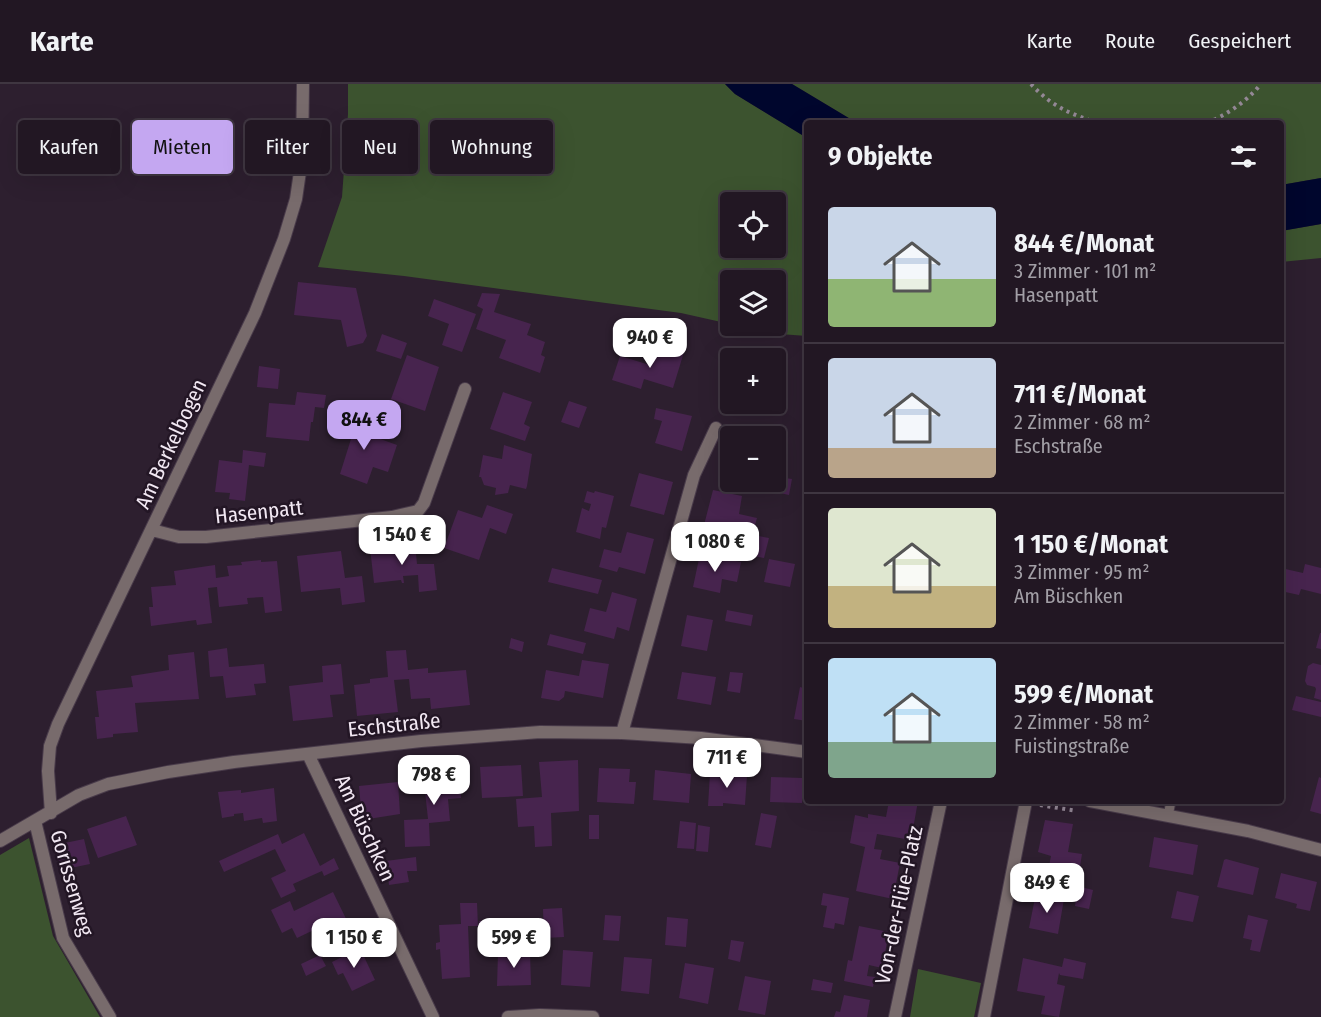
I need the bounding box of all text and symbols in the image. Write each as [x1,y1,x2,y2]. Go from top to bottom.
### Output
text: Karte [30,25,94,58]
text: Karte [1027,28,1072,54]
text: Route [1105,28,1155,54]
text: Gespeichert [1188,28,1291,54]
chip: Kaufen [18,120,120,174]
chip: Mieten [132,120,233,174]
chip: Filter [245,120,330,174]
chip: Neu [342,120,418,174]
chip: Wohnung [430,120,553,174]
icon: filters [1227,140,1260,173]
text: 9 Objekte [828,141,932,172]
map controls [720,192,786,492]
button: locate [720,192,786,258]
text: 844 €/Monat [1014,228,1154,259]
icon: home [876,231,948,303]
text: 3 Zimmer · 101 m² [1014,259,1156,283]
button: layers [720,270,786,336]
text: Hasenpatt [1014,283,1098,307]
pin: 940 € [608,318,692,369]
text: 940 € [627,325,673,349]
button: + [720,348,786,414]
street label: Am Berkelbogen [130,375,212,513]
text: 711 €/Monat [1014,379,1146,410]
icon: home [876,382,948,454]
pin: 844 € [322,400,406,451]
text: 844 € [341,407,387,431]
text: 2 Zimmer · 68 m² [1014,410,1150,434]
button: − [720,426,786,492]
text: Eschstraße [1014,434,1103,458]
street label: Hasenpatt [214,494,304,530]
pin: 1 540 € [347,515,457,566]
text: 1 540 € [373,522,431,546]
pin: 1 080 € [660,522,770,573]
text: 1 080 € [685,529,745,553]
text: 1 150 €/Monat [1014,529,1168,560]
icon: home [876,532,948,604]
text: 3 Zimmer · 95 m² [1014,560,1150,584]
text: Am Büschken [1014,584,1123,608]
text: 599 €/Monat [1014,679,1153,710]
icon: home [876,682,948,754]
street label: Eschstraße [346,707,442,743]
text: 2 Zimmer · 58 m² [1014,710,1150,734]
text: Fuistingstraße [1014,734,1129,758]
pin: 711 € [685,738,769,789]
text: 711 € [707,745,747,769]
pin: 798 € [392,755,476,806]
text: 798 € [412,762,456,786]
street label: Am Büschken [329,771,401,885]
street label: Von-der-Flüe-Platz [870,823,928,987]
street label: Gorissenweg [44,827,100,939]
pin: 849 € [1005,863,1089,914]
text: 849 € [1024,870,1070,894]
pin: 1 150 € [299,918,409,969]
pin: 599 € [472,918,556,969]
text: 1 150 € [326,925,382,949]
text: 599 € [491,925,537,949]

